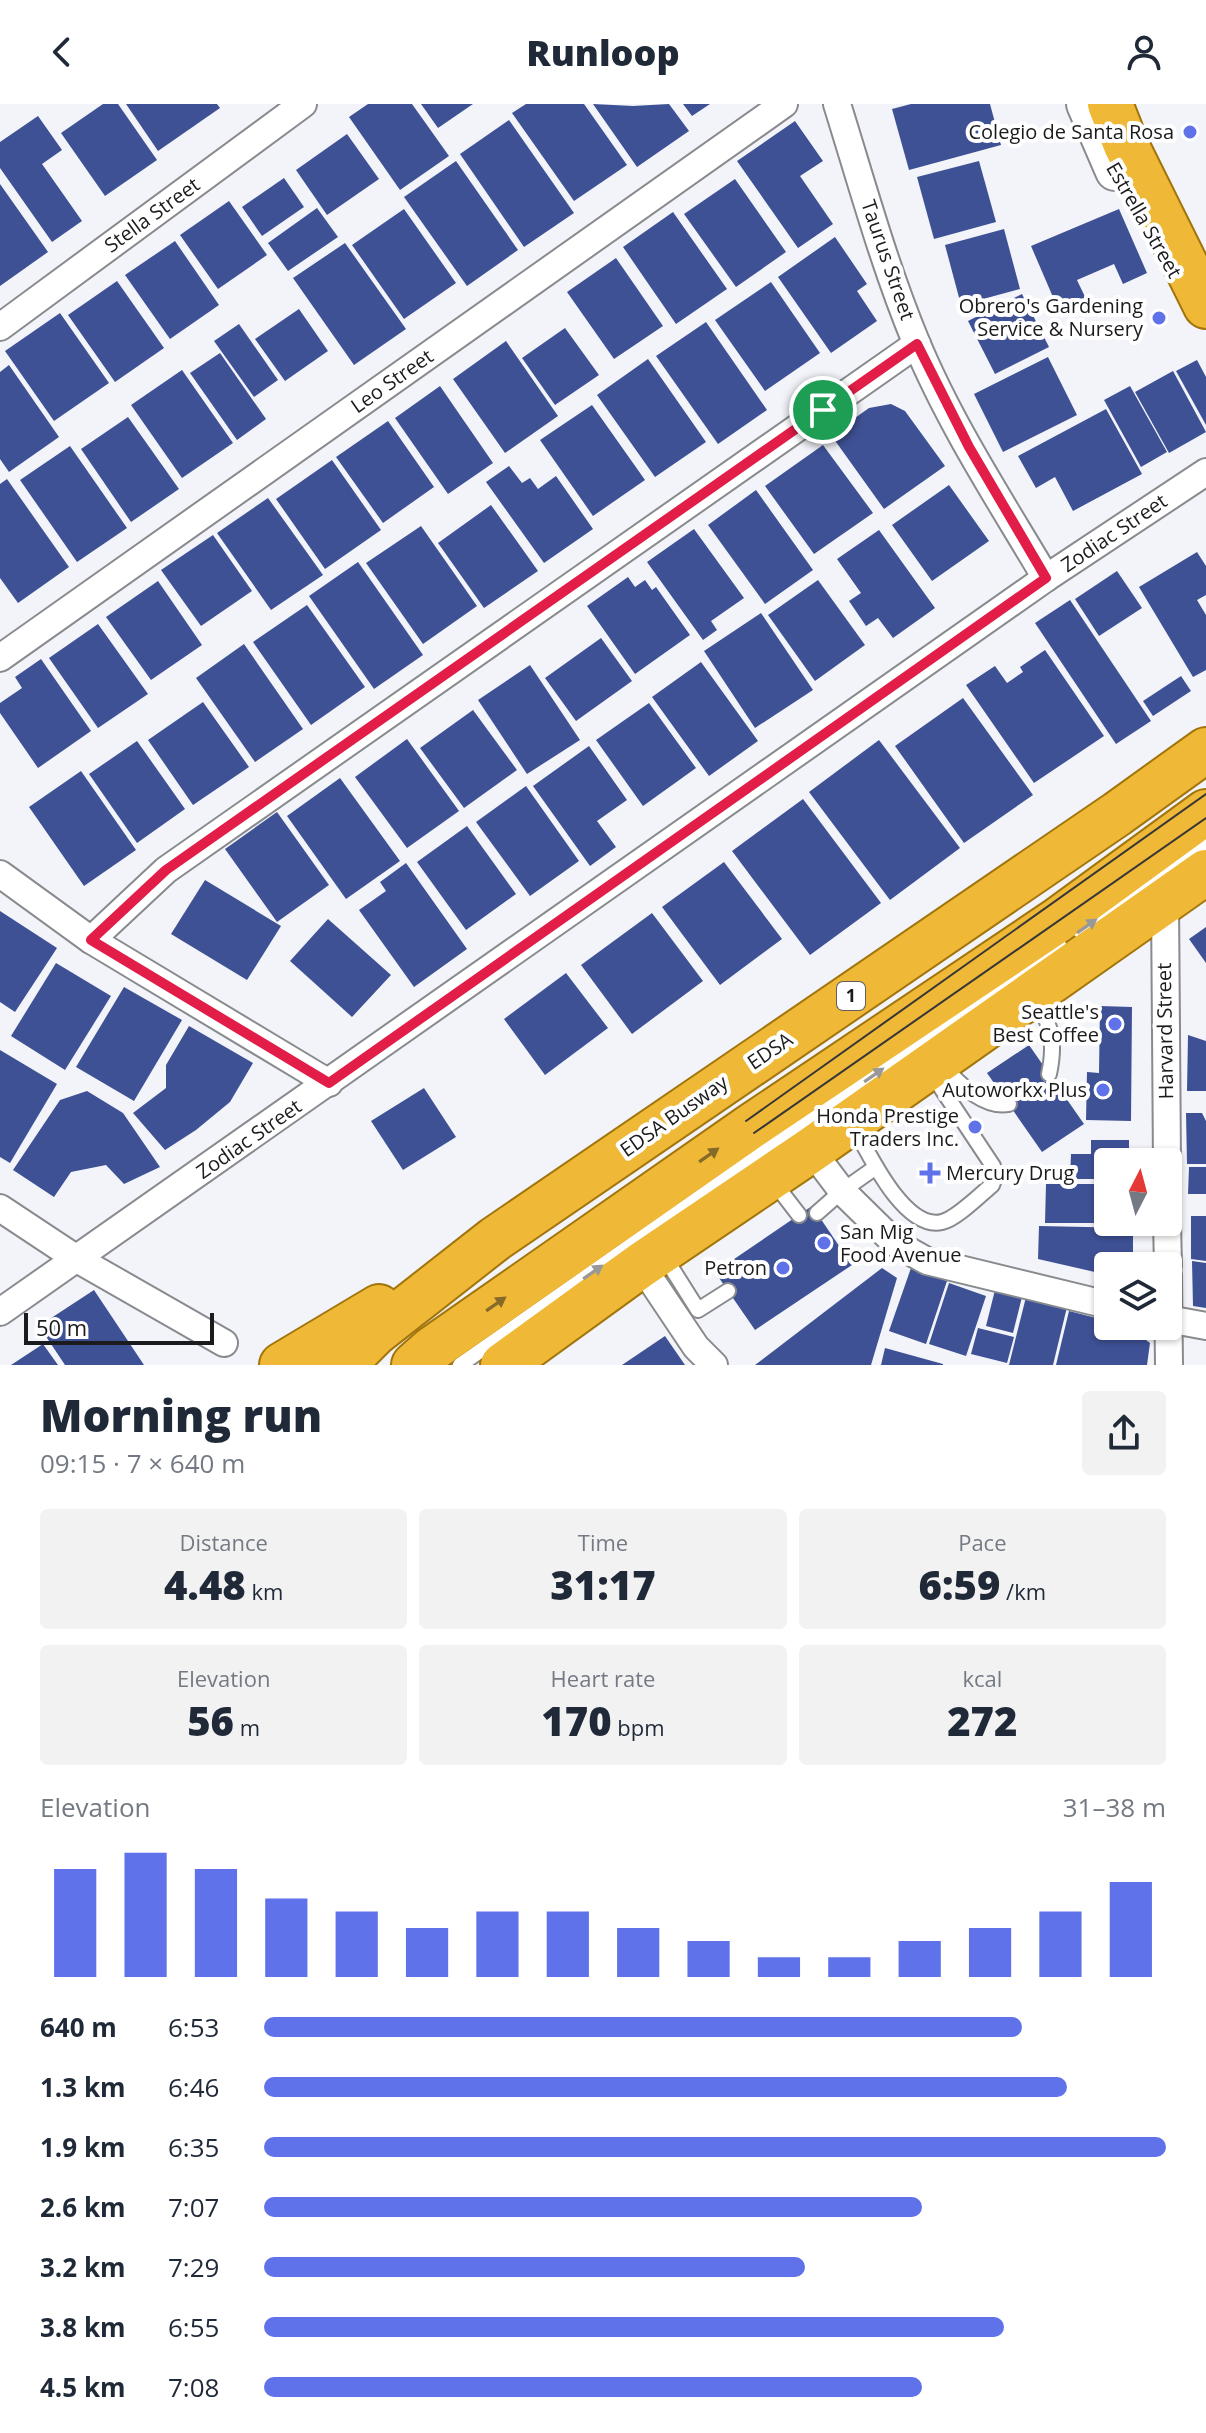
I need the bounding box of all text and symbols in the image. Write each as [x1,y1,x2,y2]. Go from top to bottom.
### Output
text: Runloop [526,28,680,77]
icon: back [40,30,84,74]
icon: person [1122,30,1166,74]
place label: Colegio de Santa Rosa [968,118,1174,145]
marker: Colegio de Santa Rosa [1181,123,1199,141]
street label: Estrella Street [1100,157,1188,283]
street label: Stella Street [99,171,205,258]
street label: Taurus Street [855,196,922,324]
place label: Obrero's Gardening Service & Nursery [959,292,1144,342]
marker: Obrero's Gardening Service & Nursery [1150,309,1168,327]
street label: Leo Street [345,342,438,419]
pin [789,376,857,444]
icon: arrive [801,388,845,432]
street label: Zodiac Street [1055,487,1172,578]
one-way arrow [1077,919,1098,934]
street label: Harvard Street [1150,962,1179,1100]
road number: 1 [837,982,865,1010]
place label: Seattle's Best Coffee [992,998,1099,1048]
marker: Seattle's Best Coffee [1106,1015,1124,1033]
street label: EDSA [742,1025,798,1076]
street label: EDSA Busway [614,1068,734,1163]
one-way arrow [864,1068,885,1083]
place label: Autoworkx Plus [942,1076,1087,1103]
marker: Autoworkx Plus [1094,1081,1112,1099]
street label: Zodiac Street [191,1092,307,1185]
place label: Honda Prestige Traders Inc. [816,1102,959,1152]
marker: Honda Prestige Traders Inc. [966,1118,984,1136]
one-way arrow [699,1148,720,1163]
north arrow [1094,1148,1182,1236]
map controls [1094,1148,1182,1340]
place label: Mercury Drug [946,1159,1075,1186]
marker: Mercury Drug [921,1164,939,1182]
place label: San Mig Food Avenue [840,1218,961,1268]
marker: San Mig Food Avenue [815,1234,833,1252]
button: layers [1094,1252,1182,1340]
place label: Petron [704,1254,767,1281]
marker: Petron [774,1259,792,1277]
one-way arrow [582,1265,603,1280]
one-way arrow [486,1297,507,1312]
scale bar [24,1309,214,1345]
text: 50 m [36,1312,87,1342]
text: Morning run [40,1385,322,1445]
button: share [1082,1391,1166,1475]
text: 09:15 · 7 × 640 m [40,1445,245,1481]
text: Distance [179,1527,268,1557]
text: Time [578,1527,628,1557]
text: Pace [958,1527,1007,1557]
text: 4.48 [164,1557,246,1612]
text: 31:17 [550,1557,656,1612]
text: 6:59 [919,1557,1000,1612]
text: km [246,1576,283,1606]
text: /km [1000,1576,1046,1606]
text: Elevation [177,1663,270,1693]
text: Heart rate [551,1663,655,1693]
text: kcal [962,1663,1002,1693]
text: 56 [187,1693,234,1748]
text: 170 [541,1693,612,1748]
text: 272 [947,1693,1017,1748]
text: m [234,1712,260,1742]
text: bpm [612,1712,665,1742]
text: Elevation [40,1789,150,1825]
text: 31–38 m [1063,1789,1166,1825]
text: 640 m [40,2009,117,2045]
text: 6:53 [168,2009,219,2045]
text: 1.3 km [40,2069,126,2105]
text: 6:46 [168,2069,219,2105]
text: 1.9 km [40,2129,126,2165]
text: 6:35 [168,2129,219,2165]
text: 2.6 km [40,2189,126,2225]
text: 7:07 [168,2189,219,2225]
text: 3.2 km [40,2249,126,2285]
text: 7:29 [168,2249,219,2285]
text: 3.8 km [40,2309,126,2345]
text: 6:55 [168,2309,219,2345]
text: 4.5 km [40,2369,126,2405]
text: 7:08 [168,2369,219,2405]

